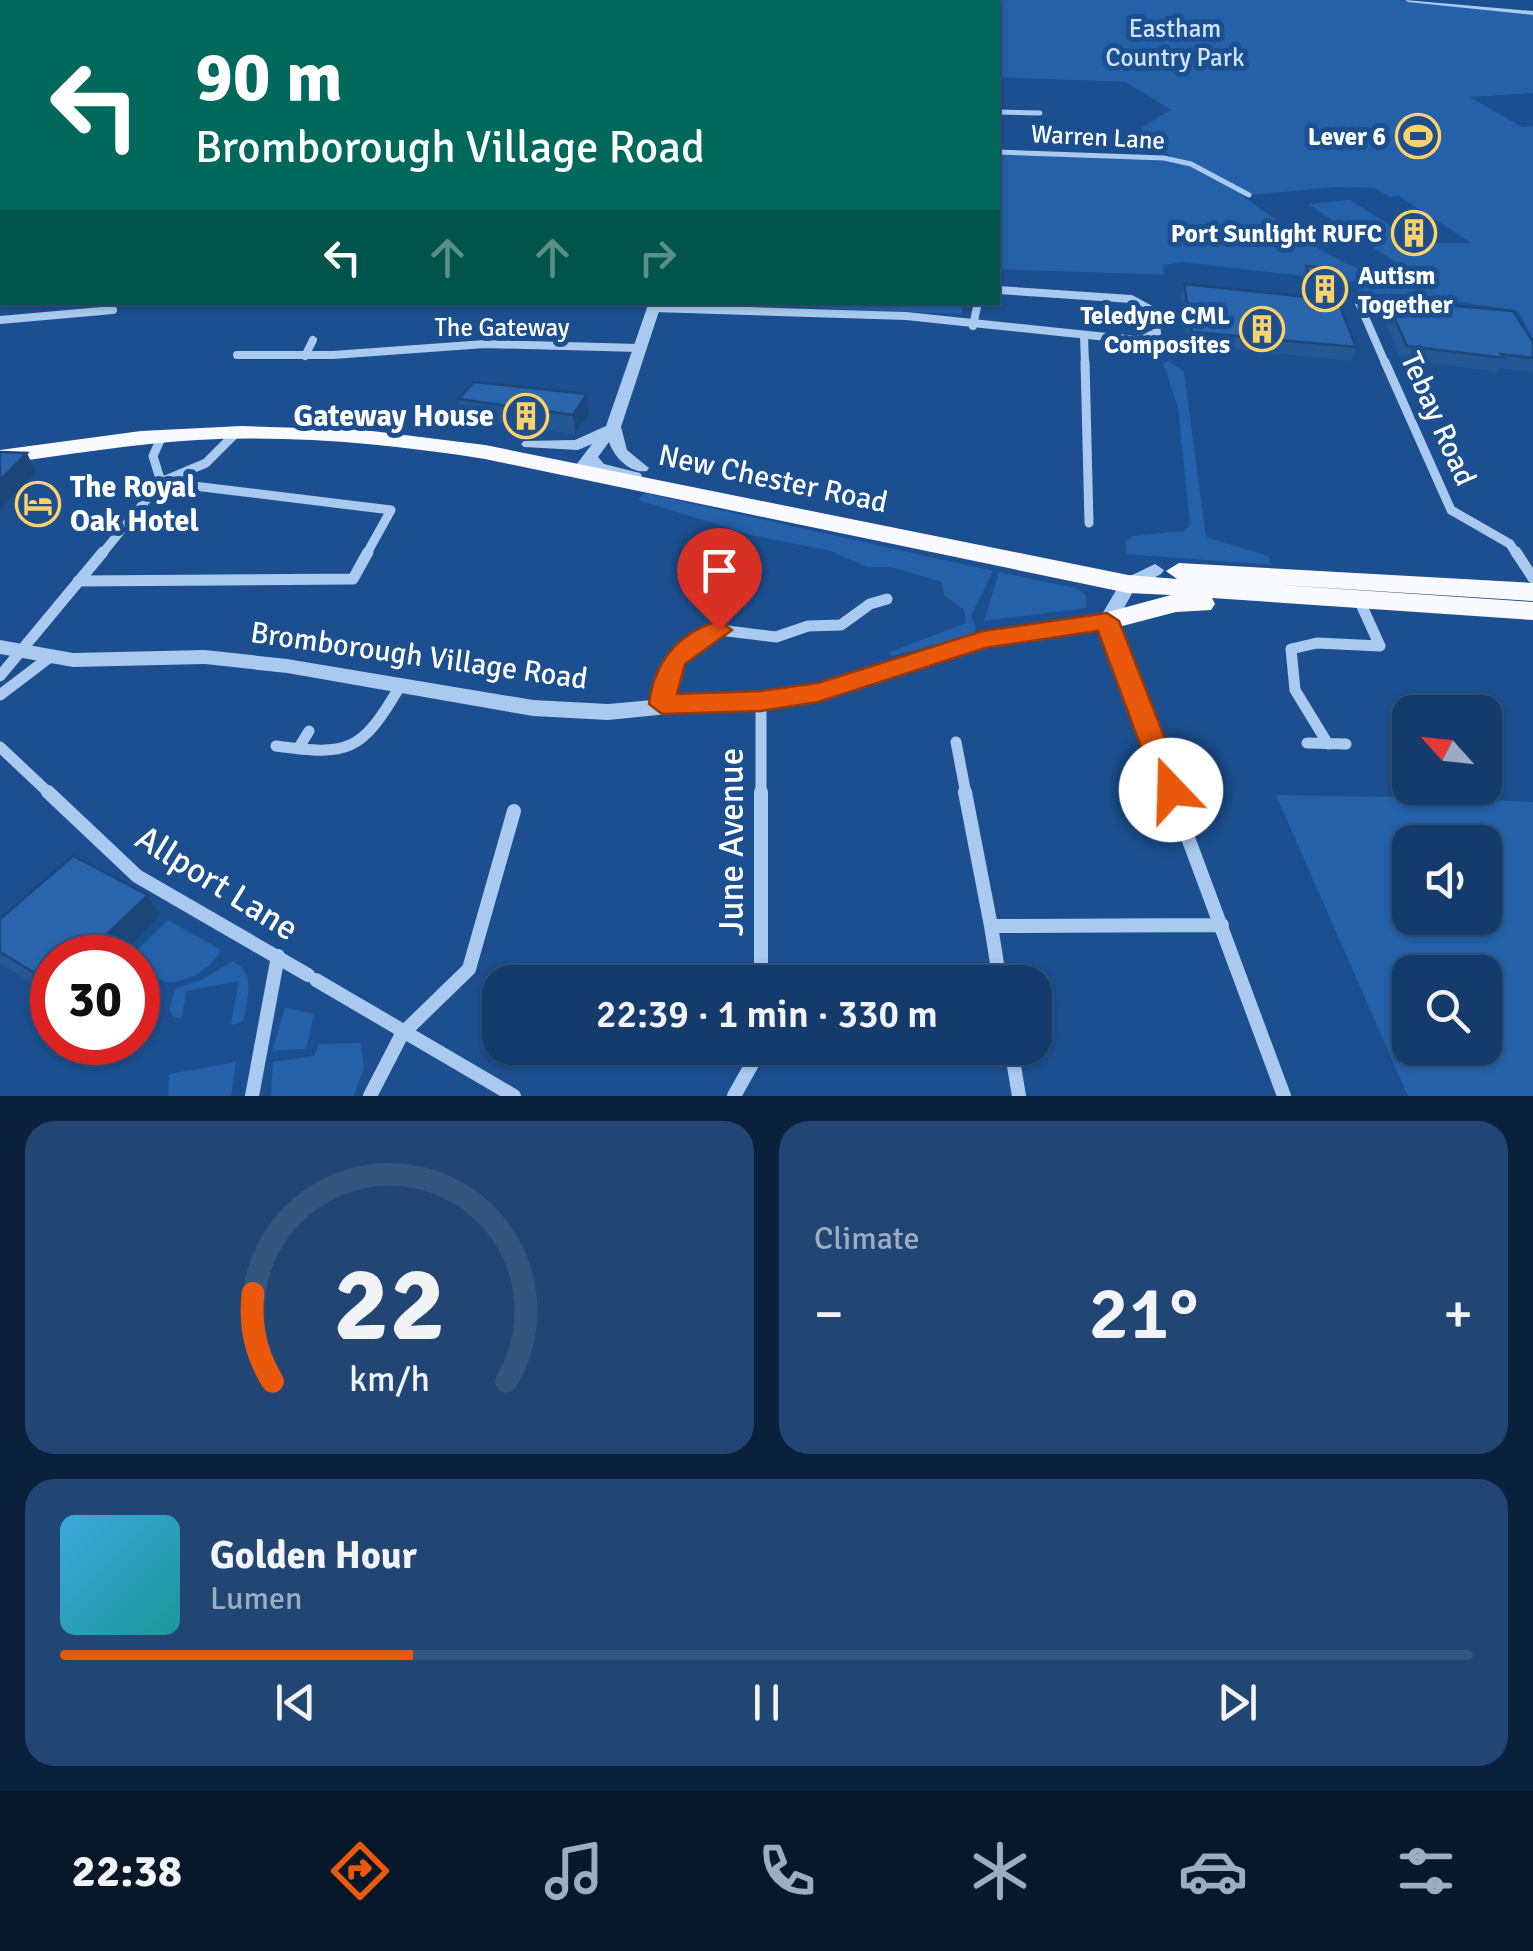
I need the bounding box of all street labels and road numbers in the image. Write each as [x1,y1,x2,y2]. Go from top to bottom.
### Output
street label: Warren Lane [1030,118,1166,156]
street label: The Gateway [435,312,570,343]
street label: Tebay Road [1392,346,1484,492]
street label: New Chester Road [655,437,891,521]
street label: Bromborough Village Road [248,614,590,698]
street label: June Avenue [710,748,753,936]
street label: Allport Lane [128,816,306,950]

